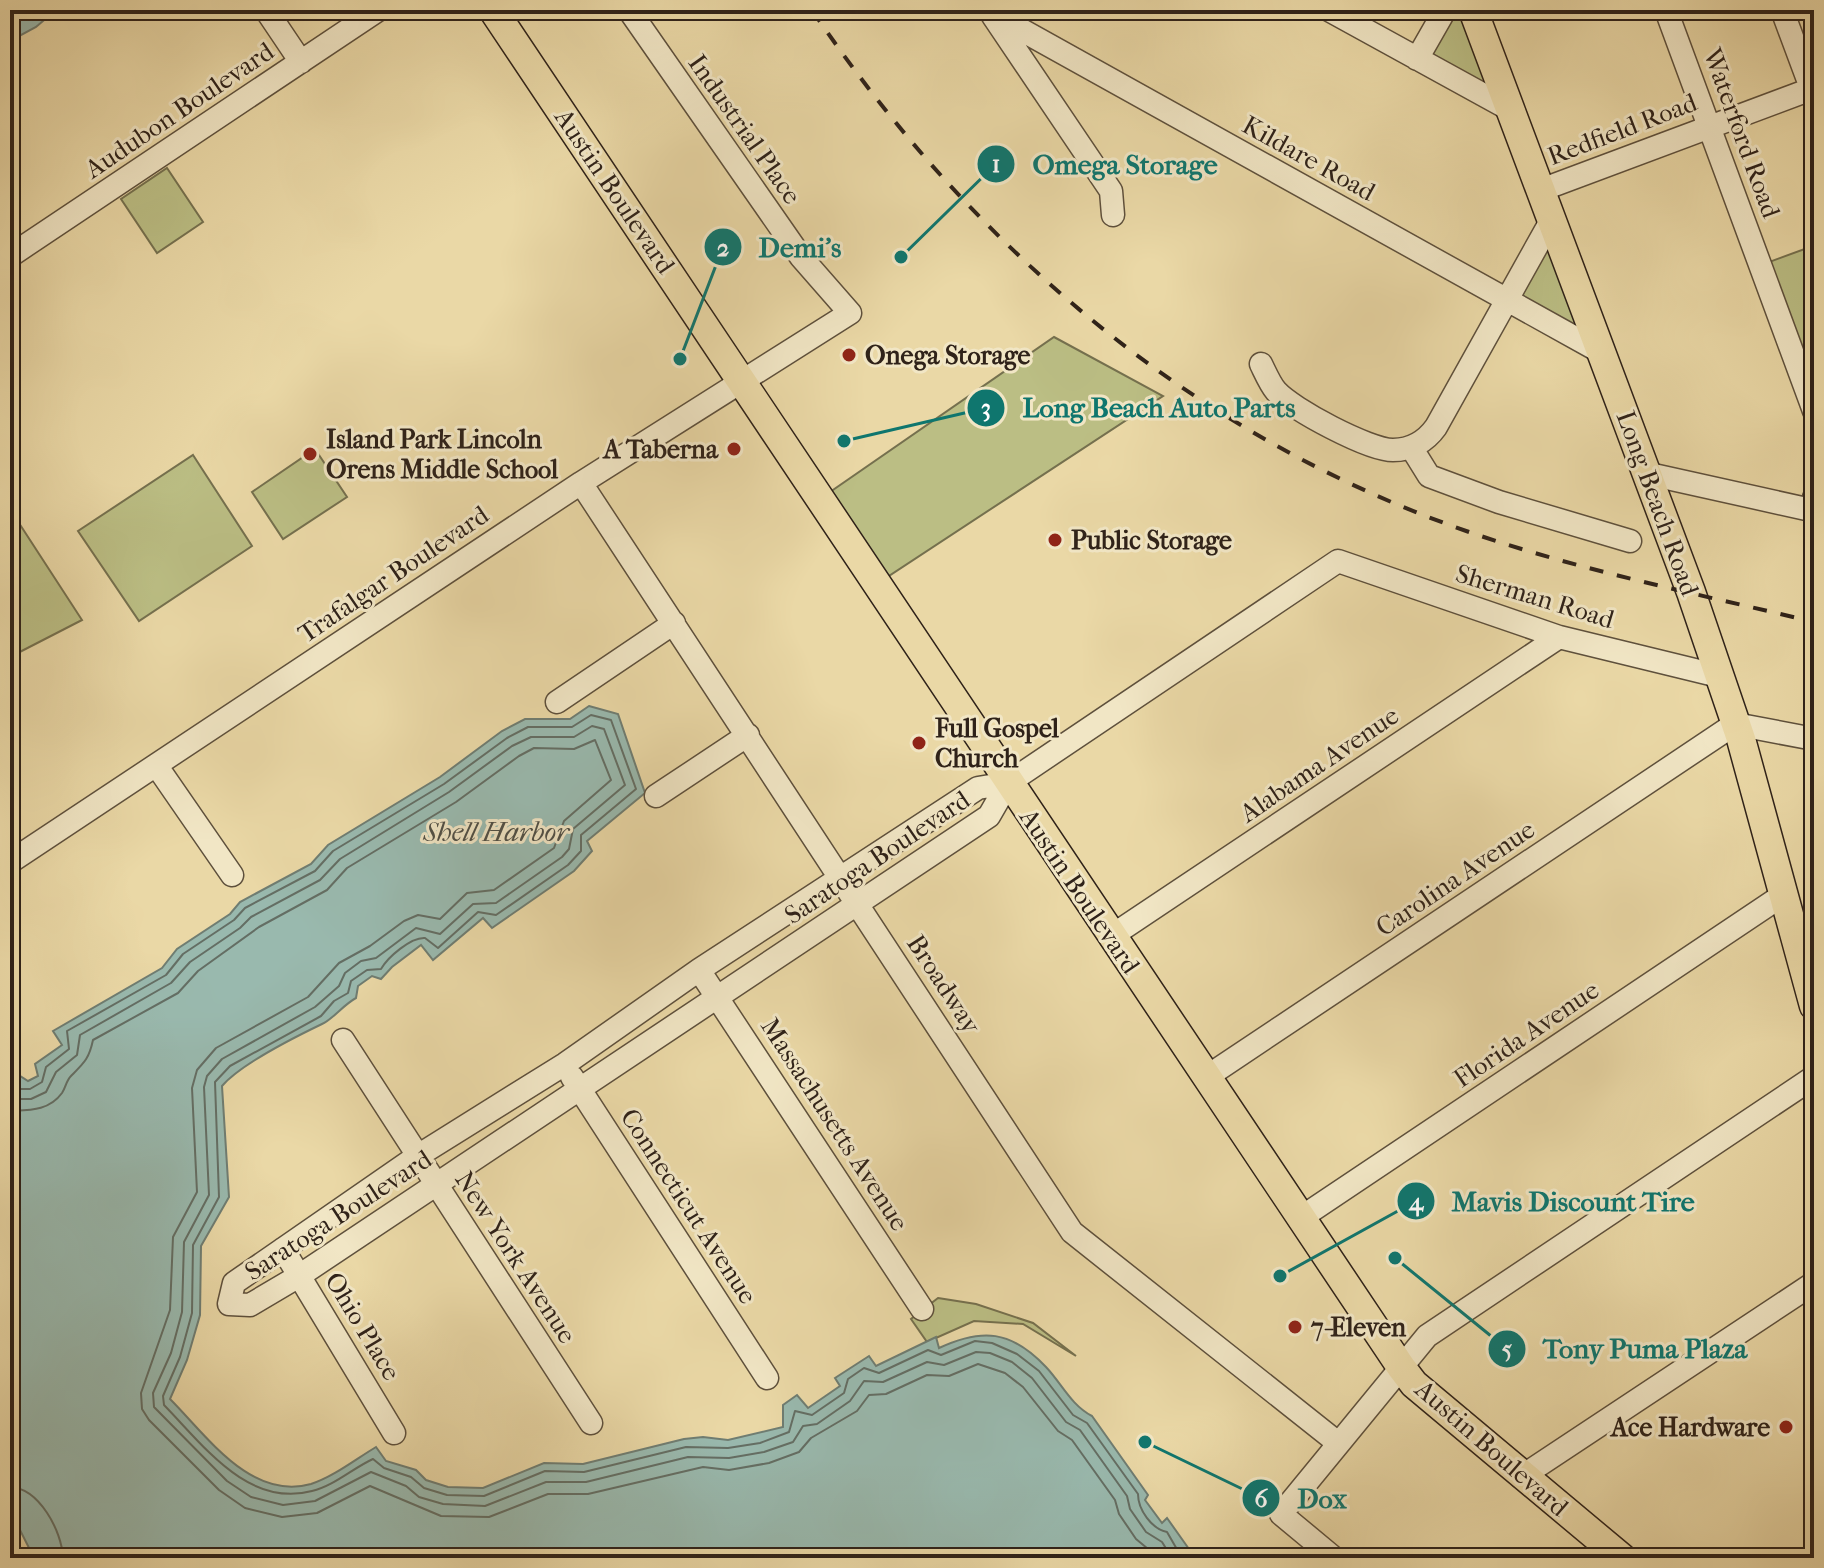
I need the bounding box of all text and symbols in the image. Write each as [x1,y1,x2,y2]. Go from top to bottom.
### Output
street label: Audubon Boulevard [78,35,280,186]
street label: Waterford Road [1696,43,1787,223]
street label: Industrial Place [682,48,808,210]
street label: Redfield Road [1543,86,1702,172]
street label: Austin Boulevard [547,102,682,280]
street label: Kildare Road [1237,109,1381,208]
callout: Omega Storage [976,138,1233,190]
text: Omega Storage [1032,148,1218,181]
text: 1 [992,150,1000,178]
callout: Demi's [703,221,858,273]
text: Demi's [759,231,841,264]
text: 2 [717,234,729,262]
place label: Onega Storage [865,340,1031,371]
marker: Onega Storage [840,346,858,364]
callout: Long Beach Auto Parts [966,382,1311,434]
text: Long Beach Auto Parts [1023,391,1296,424]
text: 3 [981,394,991,422]
street label: Long Beach Road [1610,406,1706,601]
place label: Island Park Lincoln Orens Middle School [326,424,559,485]
place label: A Taberna [602,434,719,465]
marker: A Taberna [725,440,743,458]
marker: Island Park Lincoln Orens Middle School [301,445,319,463]
street label: Trafalgar Boulevard [292,499,495,650]
place label: Public Storage [1071,525,1232,556]
marker: Public Storage [1046,531,1064,549]
street label: Sherman Road [1452,558,1619,636]
street label: Alabama Avenue [1233,700,1405,830]
place label: Full Gospel Church [934,713,1060,774]
marker: Full Gospel Church [910,734,928,752]
street label: Saratoga Boulevard [779,784,976,931]
street label: Austin Boulevard [1012,802,1147,980]
street label: Carolina Avenue [1370,814,1541,943]
water label: Shell Harbor [422,815,571,848]
street label: Broadway [900,929,988,1040]
street label: Florida Avenue [1448,974,1605,1094]
street label: Massachusetts Avenue [754,1012,915,1237]
street label: Connecticut Avenue [614,1103,763,1310]
street label: Saratoga Boulevard [239,1143,438,1287]
street label: New York Avenue [448,1165,583,1349]
callout: Mavis Discount Tire [1396,1175,1711,1227]
text: Mavis Discount Tire [1451,1185,1695,1218]
text: 4 [1408,1188,1425,1217]
street label: Ohio Place [318,1267,407,1386]
place label: 7-Eleven [1310,1312,1407,1343]
marker: 7-Eleven [1286,1318,1304,1336]
callout: Tony Puma Plaza [1487,1323,1764,1375]
text: Tony Puma Plaza [1542,1332,1748,1365]
text: 5 [1502,1335,1512,1363]
street label: Austin Boulevard [1408,1373,1575,1524]
place label: Ace Hardware [1609,1412,1770,1443]
marker: Ace Hardware [1777,1418,1795,1436]
callout: Dox [1241,1472,1362,1524]
text: Dox [1297,1482,1347,1515]
text: 6 [1255,1485,1269,1513]

